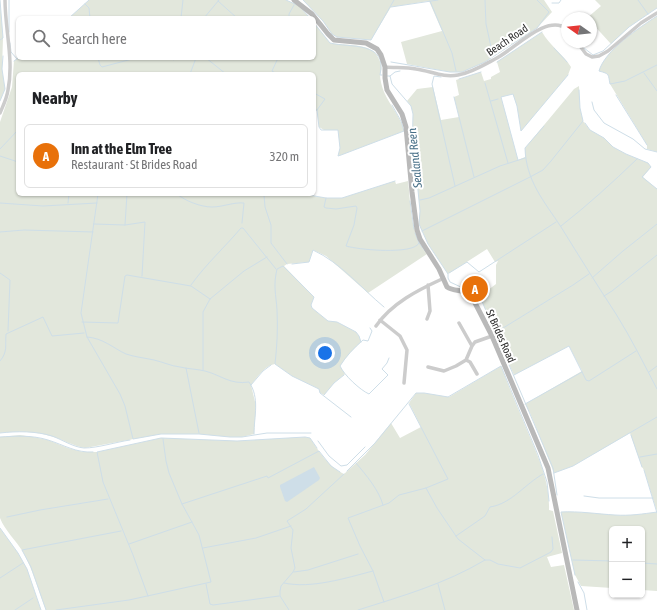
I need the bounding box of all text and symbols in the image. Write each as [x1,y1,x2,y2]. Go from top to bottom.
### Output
north arrow [561,12,597,48]
search box [16,16,316,60]
street label: Beach Road [484,22,530,58]
icon: search [30,27,52,49]
text: Search here [62,30,127,47]
text: Nearby [32,88,78,108]
water label: Sealand Reen [405,127,425,190]
text: Inn at the Elm Tree [71,140,172,157]
text: A [43,149,49,164]
text: 320 m [270,149,299,164]
text: Restaurant · St Brides Road [71,157,197,172]
pin: A [462,274,488,304]
street label: St Brides Road [484,308,518,364]
your location [315,343,335,363]
map controls [609,526,645,598]
button: + [609,526,645,562]
button: − [609,562,645,598]

